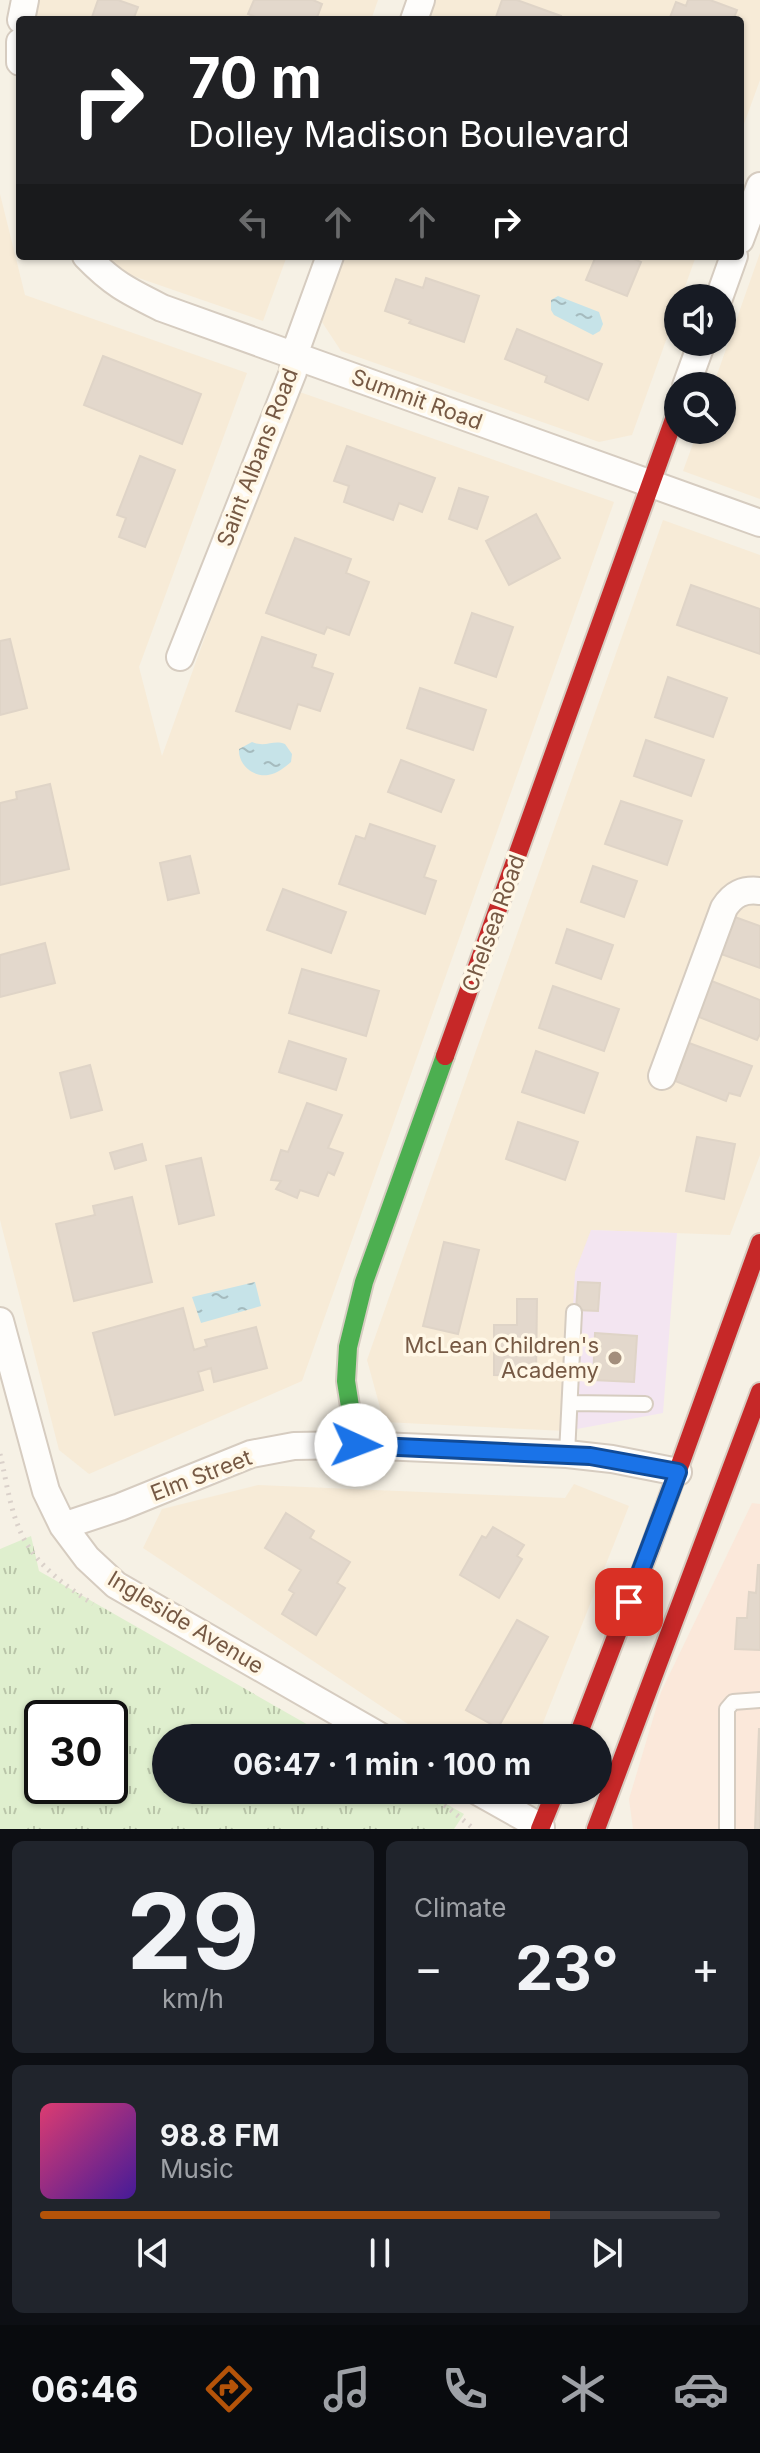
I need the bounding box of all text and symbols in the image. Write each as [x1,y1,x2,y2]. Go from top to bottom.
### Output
text: 70 m [188,44,322,112]
icon: right [56,48,160,152]
text: Dolley Madison Boulevard [188,112,630,156]
icon: left [232,200,276,244]
icon: ahead [316,200,360,244]
icon: ahead [400,200,444,244]
icon: right [484,200,528,244]
map controls [664,284,736,444]
button: sound [664,284,736,356]
street label: Summit Road [348,363,486,435]
street label: Saint Albans Road [211,364,303,550]
button: search [664,372,736,444]
street label: Chelsea Road [456,851,530,995]
place label: McLean Children's Academy [404,1332,599,1383]
marker: McLean Children's Academy [606,1349,624,1367]
position arrow [314,1403,398,1487]
street label: Elm Street [147,1444,255,1506]
street label: Ingleside Avenue [103,1565,269,1679]
pin [595,1568,663,1636]
icon: arrive [607,1580,651,1624]
speed limit sign: 30 [24,1700,128,1804]
text: 06:47 · 1 min · 100 m [233,1746,531,1782]
text: 29 [126,1868,260,1994]
text: Climate [414,1892,506,1923]
text: 23° [515,1932,619,2004]
text: − [414,1941,443,1995]
text: + [691,1941,720,1995]
text: km/h [162,1983,224,2014]
text: 98.8 FM [160,2117,280,2153]
text: Music [160,2153,234,2184]
icon: previous [131,2231,175,2275]
icon: pause [358,2231,402,2275]
icon: next [585,2231,629,2275]
icon: directions [201,2361,257,2417]
icon: music [319,2361,375,2417]
icon: phone [437,2361,493,2417]
icon: climate [555,2361,611,2417]
icon: car [673,2361,729,2417]
text: 06:46 [31,2367,138,2411]

